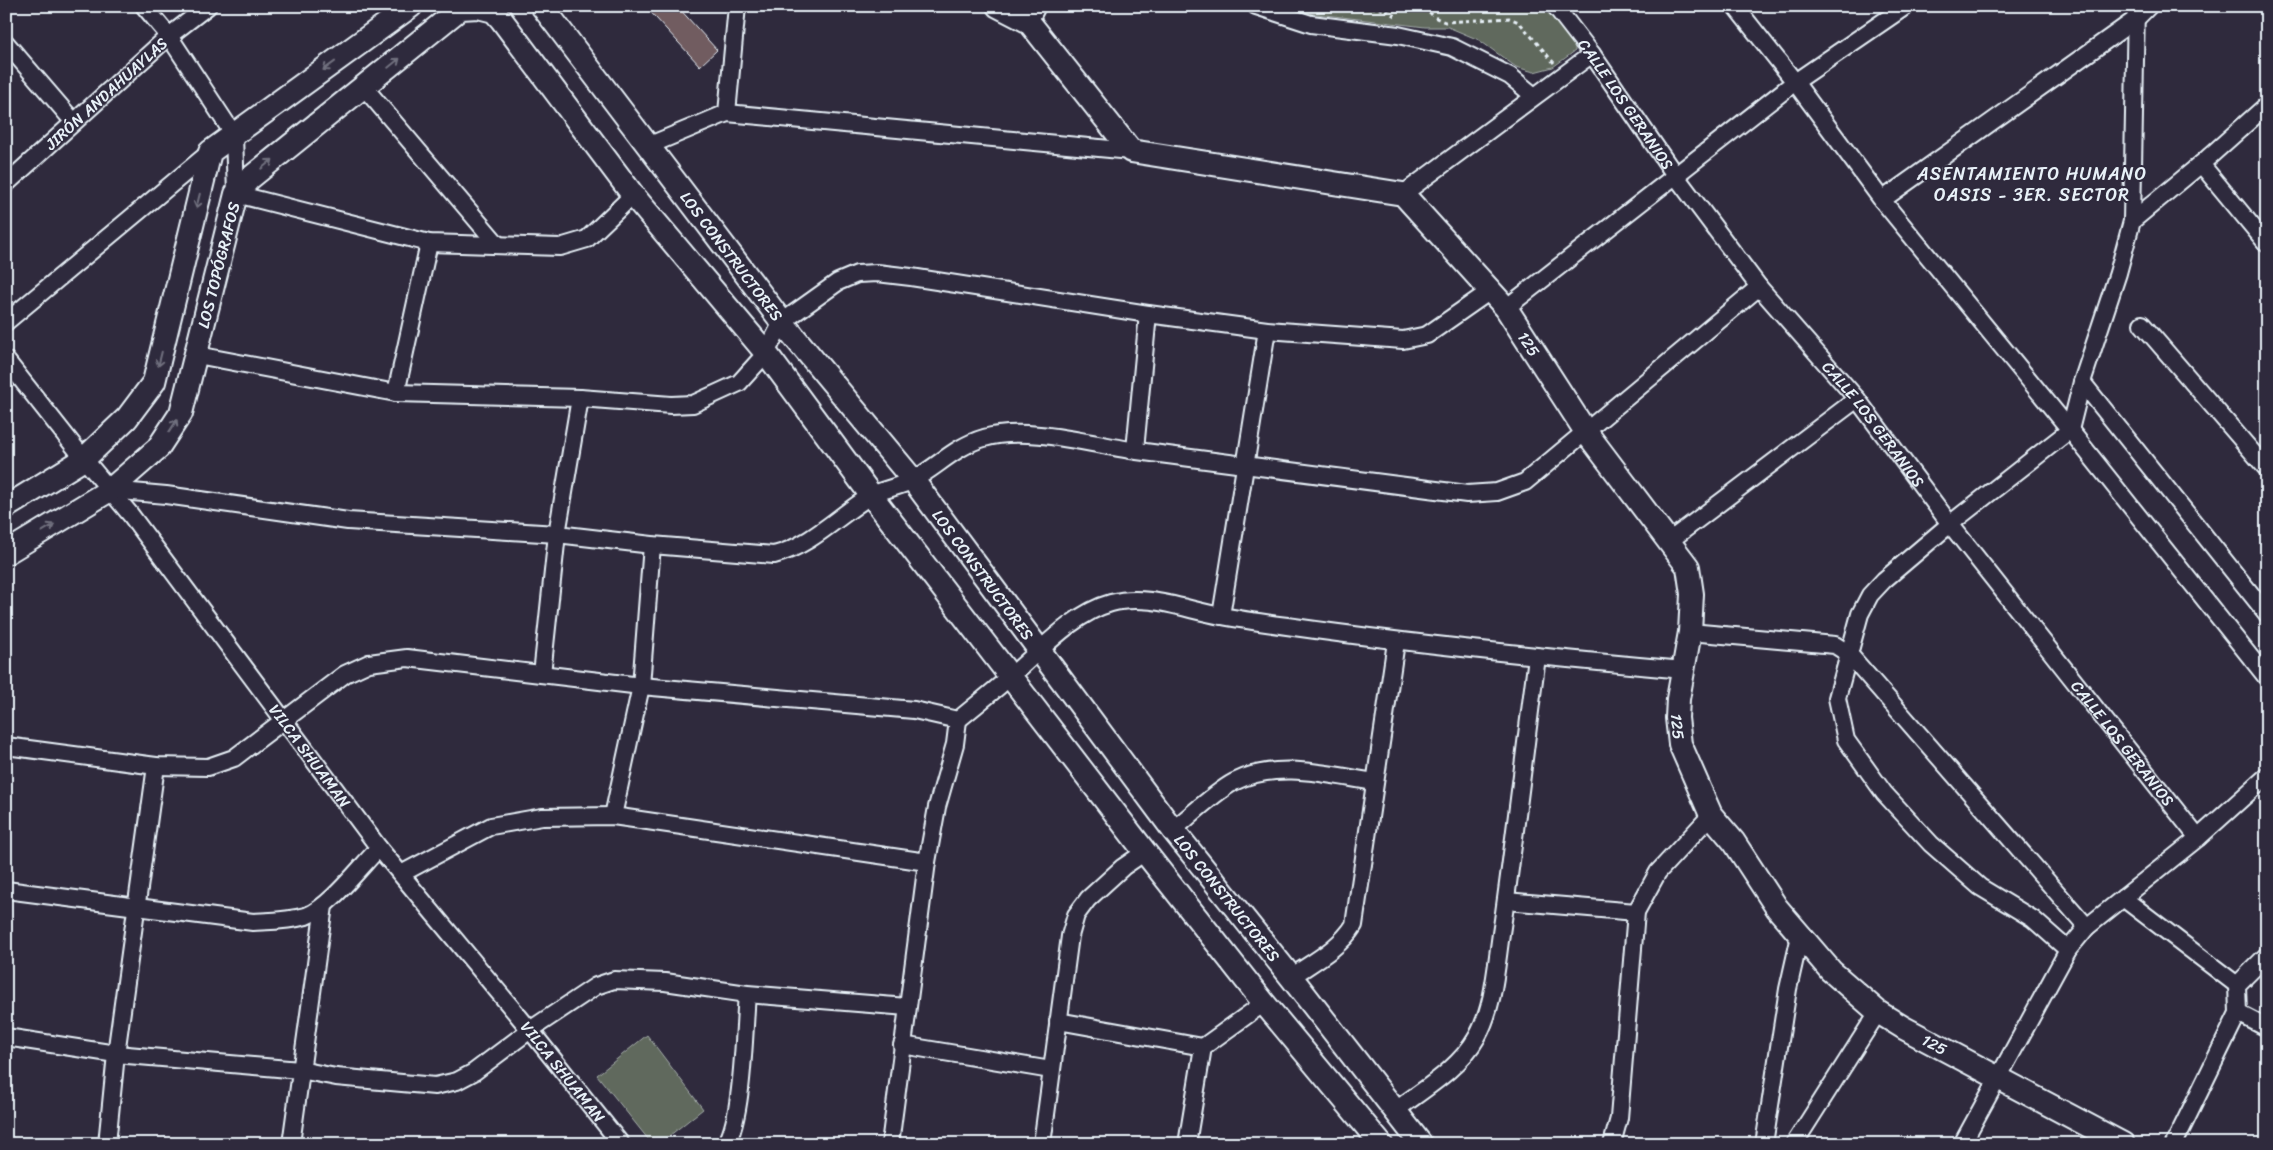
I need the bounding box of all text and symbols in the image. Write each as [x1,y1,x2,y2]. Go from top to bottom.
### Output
street label: JIRÓN ANDAHUAYLAS [37,30,175,158]
street label: CALLE LOS GERANIOS [1570,32,1682,176]
one-way arrow [387,57,400,68]
one-way arrow [322,61,336,71]
district label: ASENTAMIENTO HUMANO OASIS - 3ER. SECTOR [1916,158,2147,211]
one-way arrow [260,159,273,170]
street label: LOS CONSTRUCTORES [672,185,791,328]
one-way arrow [193,193,202,209]
street label: LOS TOPÓGRAFOS [189,199,249,331]
street label: 125 [1509,325,1548,363]
one-way arrow [155,351,164,367]
street label: CALLE LOS GERANIOS [1815,354,1932,494]
one-way arrow [168,420,178,434]
street label: LOS CONSTRUCTORES [924,503,1042,647]
one-way arrow [41,522,55,532]
street label: CALLE LOS GERANIOS [2063,674,2182,813]
street label: VILCA SHUAMAN [261,697,358,814]
street label: 125 [1662,713,1693,741]
street label: LOS CONSTRUCTORES [1166,827,1288,969]
street label: VILCA SHUAMAN [513,1014,613,1129]
street label: 125 [1916,1026,1953,1064]

